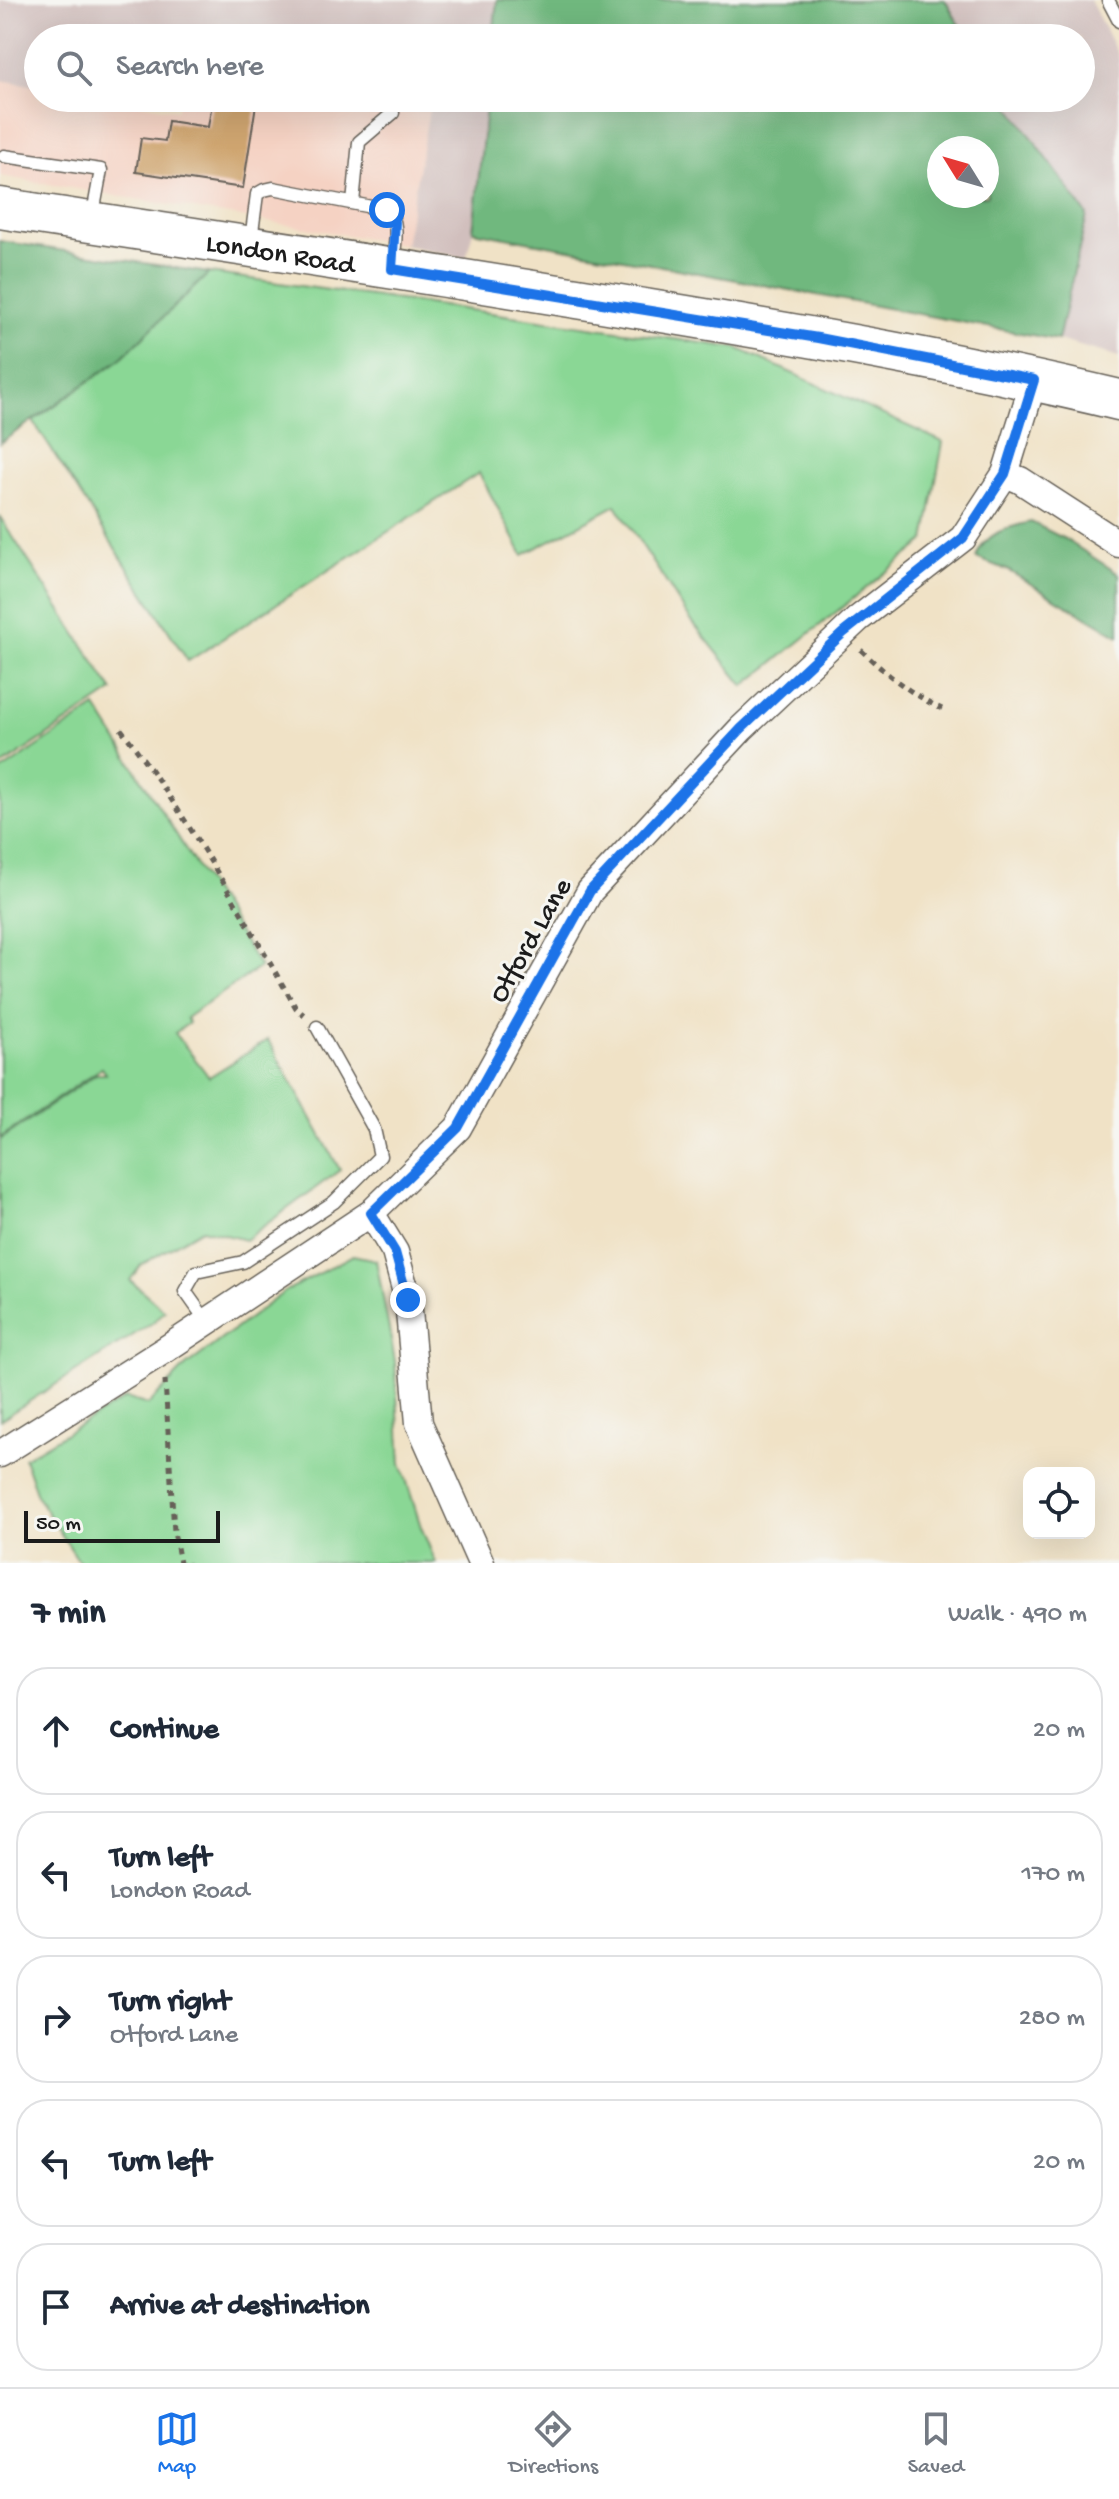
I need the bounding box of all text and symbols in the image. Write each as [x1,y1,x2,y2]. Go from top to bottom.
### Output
search box [24,24,1095,112]
icon: search [52,46,96,90]
text: Search here [116,51,264,86]
north arrow [927,136,999,208]
route start [369,192,405,228]
street label: London Road [203,228,359,284]
street label: Otford Lane [483,873,581,1009]
route end [390,1282,426,1318]
map controls [1023,1467,1095,1539]
button: locate [1023,1467,1095,1539]
scale bar [24,1507,220,1543]
text: 50 m [36,1512,81,1538]
text: 7 min [32,1595,105,1635]
text: Walk · 490 m [948,1600,1087,1631]
icon: ahead [34,1709,78,1753]
text: Continue [110,1714,219,1749]
text: 20 m [1033,1716,1085,1747]
text: Turn left [110,1842,211,1877]
icon: left [34,1853,78,1897]
text: 170 m [1022,1860,1085,1891]
text: London Road [110,1877,249,1908]
text: Turn right [110,1986,230,2021]
icon: right [34,1997,78,2041]
text: 280 m [1019,2004,1085,2035]
text: Otford Lane [110,2021,238,2052]
icon: left [34,2141,78,2185]
text: Turn left [110,2146,211,2181]
text: 20 m [1033,2148,1085,2179]
icon: arrive [34,2285,78,2329]
text: Arrive at destination [110,2290,370,2325]
tab: Map [155,2407,199,2481]
tab: Directions [509,2407,598,2481]
tab: Saved [908,2407,964,2481]

